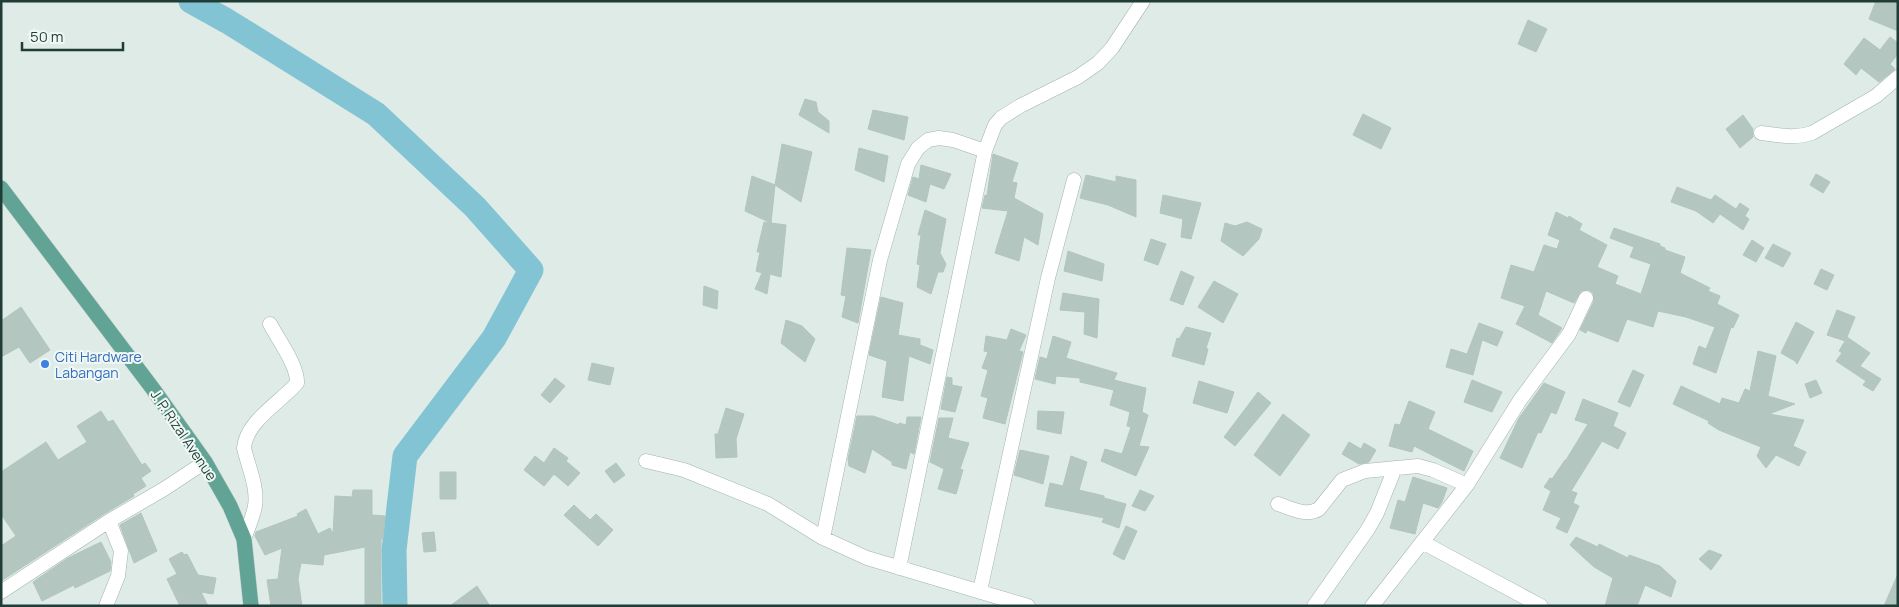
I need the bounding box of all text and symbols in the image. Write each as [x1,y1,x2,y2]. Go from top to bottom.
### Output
scale bar [22,20,124,52]
text: 50 m [30,26,64,47]
place label: Citi Hardware Labangan [55,347,142,382]
marker: Citi Hardware Labangan [39,358,51,370]
street label: J. P. Rizal Avenue [147,386,221,484]

